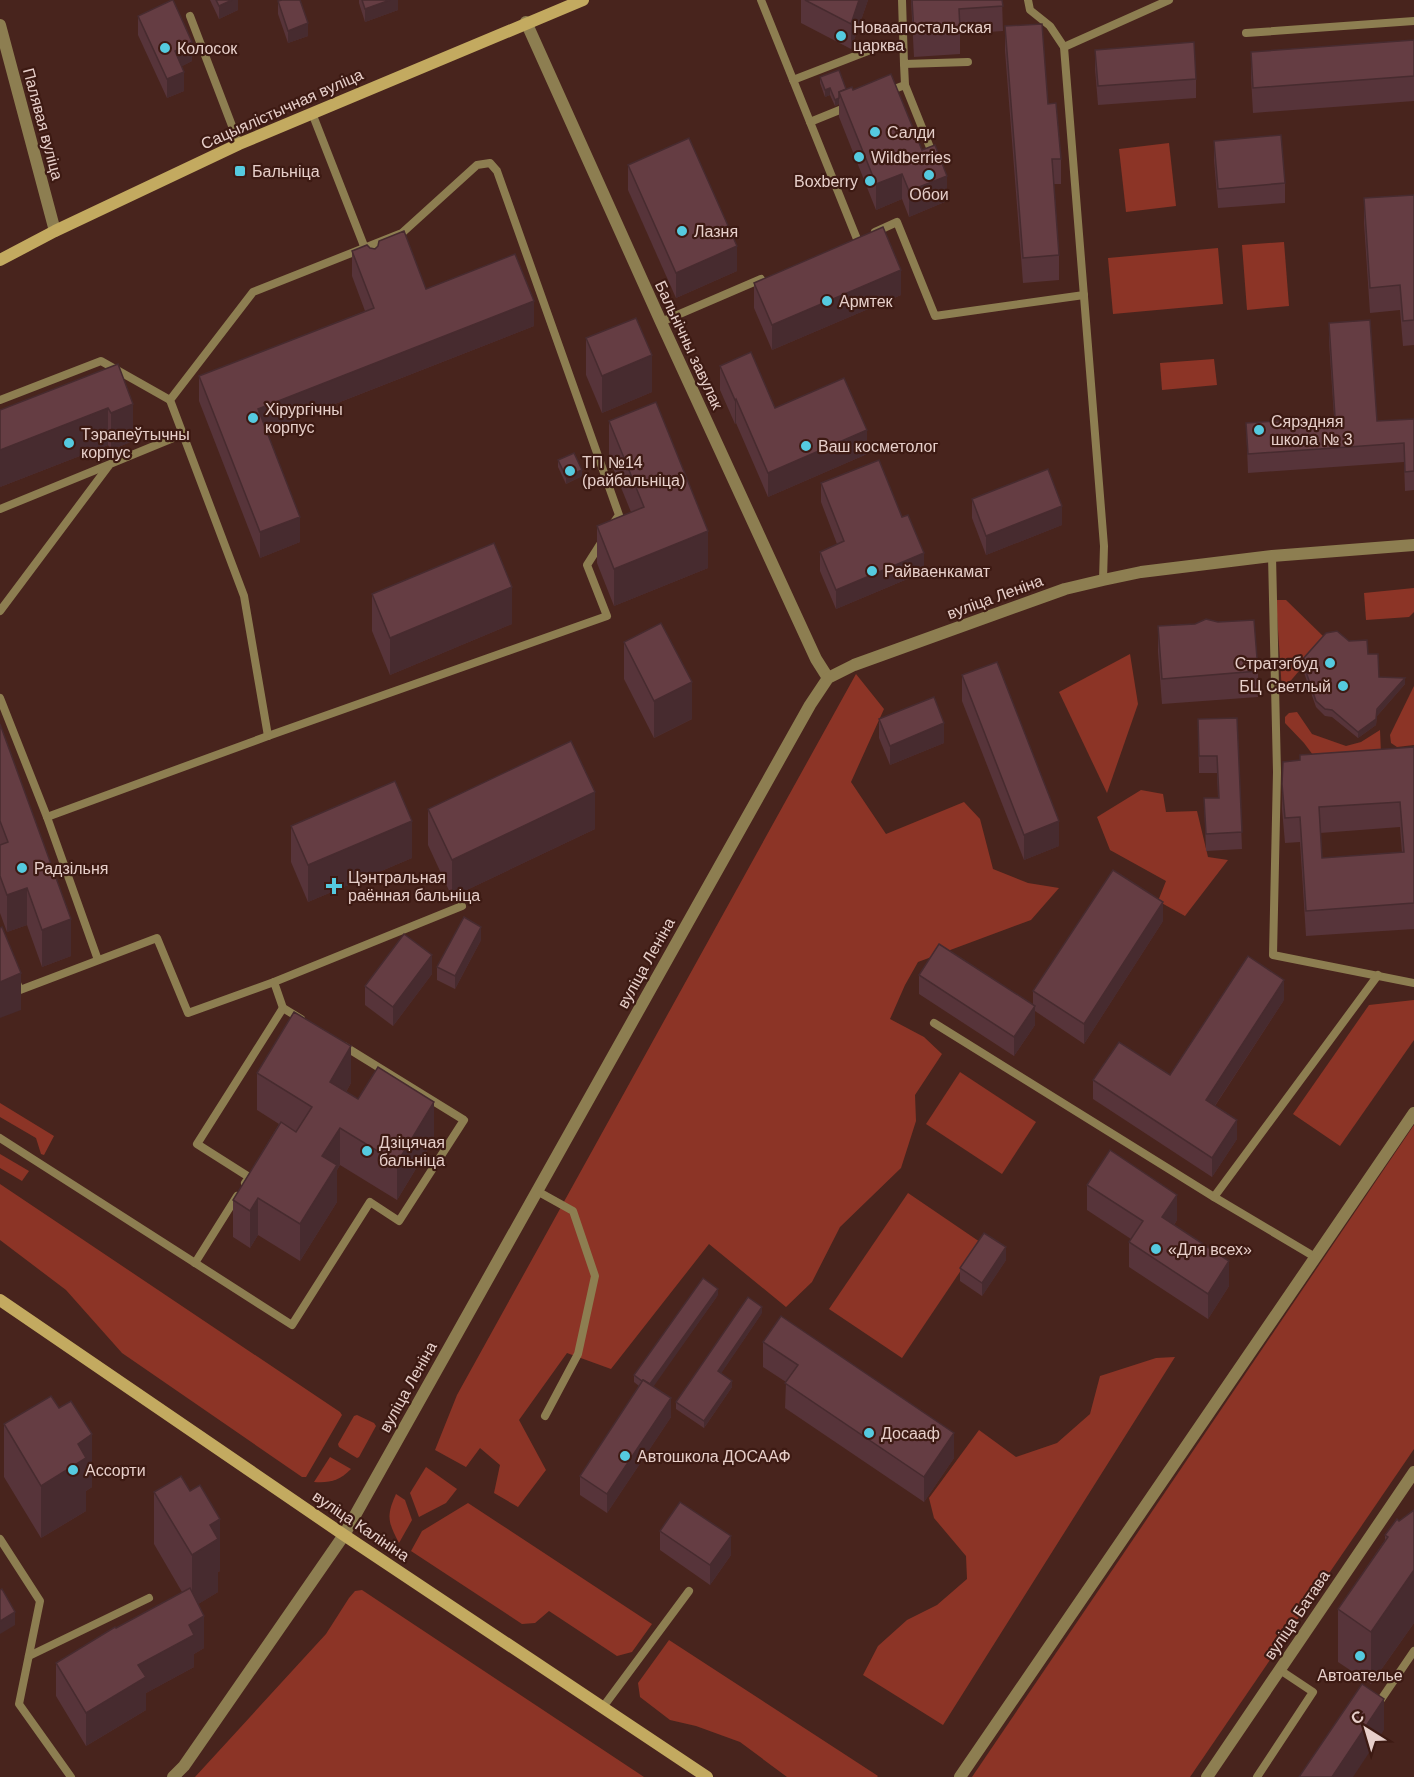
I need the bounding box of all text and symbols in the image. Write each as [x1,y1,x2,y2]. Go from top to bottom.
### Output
place label: Новаапостальская царква [853,19,992,54]
marker: Новаапостальская царква [834,29,848,43]
place label: Колосок [177,40,238,57]
marker: Колосок [158,41,172,55]
street label: Сацыялістычная вуліца [198,65,366,152]
street label: Палявая вуліца [20,66,66,182]
place label: Салди [887,124,935,141]
marker: Салди [868,125,882,139]
place label: Wildberries [871,149,951,166]
marker: Wildberries [852,150,866,164]
place label: Бальніца [252,163,320,180]
marker: Бальніца [233,164,247,178]
marker: Обои [922,168,936,182]
place label: Boxberry [794,173,858,190]
marker: Boxberry [863,174,877,188]
place label: Обои [909,186,949,203]
place label: Лазня [694,223,738,240]
marker: Лазня [675,224,689,238]
street label: Бальнічны завулак [652,278,727,413]
place label: Армтек [839,293,894,310]
marker: Армтек [820,294,834,308]
place label: Хірургічны корпус [265,401,343,436]
marker: Хірургічны корпус [246,411,260,425]
place label: Сярэдняя школа № 3 [1271,413,1353,448]
marker: Сярэдняя школа № 3 [1252,423,1266,437]
place label: Тэрапеўтычны корпус [81,426,190,461]
marker: Тэрапеўтычны корпус [62,436,76,450]
place label: Ваш косметолог [818,438,938,455]
marker: Ваш косметолог [799,439,813,453]
place label: ТП №14 (райбальніца) [582,454,685,489]
marker: ТП №14 (райбальніца) [563,464,577,478]
place label: Райваенкамат [884,563,991,580]
marker: Райваенкамат [865,564,879,578]
street label: вуліца Леніна [945,572,1045,622]
place label: Стратэгбуд [1235,655,1319,672]
marker: Стратэгбуд [1323,656,1337,670]
place label: БЦ Светлый [1239,678,1331,695]
marker: БЦ Светлый [1336,679,1350,693]
place label: Радзільня [34,860,108,877]
marker: Радзільня [15,861,29,875]
place label: Цэнтральная раённая бальніца [348,869,480,904]
marker: Цэнтральная раённая бальніца [325,877,343,895]
street label: вуліца Леніна [614,915,678,1011]
place label: Дзіцячая бальніца [379,1134,445,1169]
marker: Дзіцячая бальніца [360,1144,374,1158]
place label: «Для всех» [1168,1241,1252,1258]
marker: «Для всех» [1149,1242,1163,1256]
street label: вуліца Леніна [376,1339,440,1435]
place label: Досааф [881,1425,940,1442]
marker: Досааф [862,1426,876,1440]
place label: Автошкола ДОСААФ [637,1448,791,1465]
marker: Автошкола ДОСААФ [618,1449,632,1463]
place label: Ассорти [85,1462,146,1479]
marker: Ассорти [66,1463,80,1477]
street label: вуліца Калініна [310,1488,412,1565]
street label: вуліца Батава [1261,1567,1333,1663]
marker: Автоателье [1353,1649,1367,1663]
place label: Автоателье [1317,1667,1403,1684]
north arrow [1336,1699,1396,1759]
text: С [1348,1707,1367,1728]

